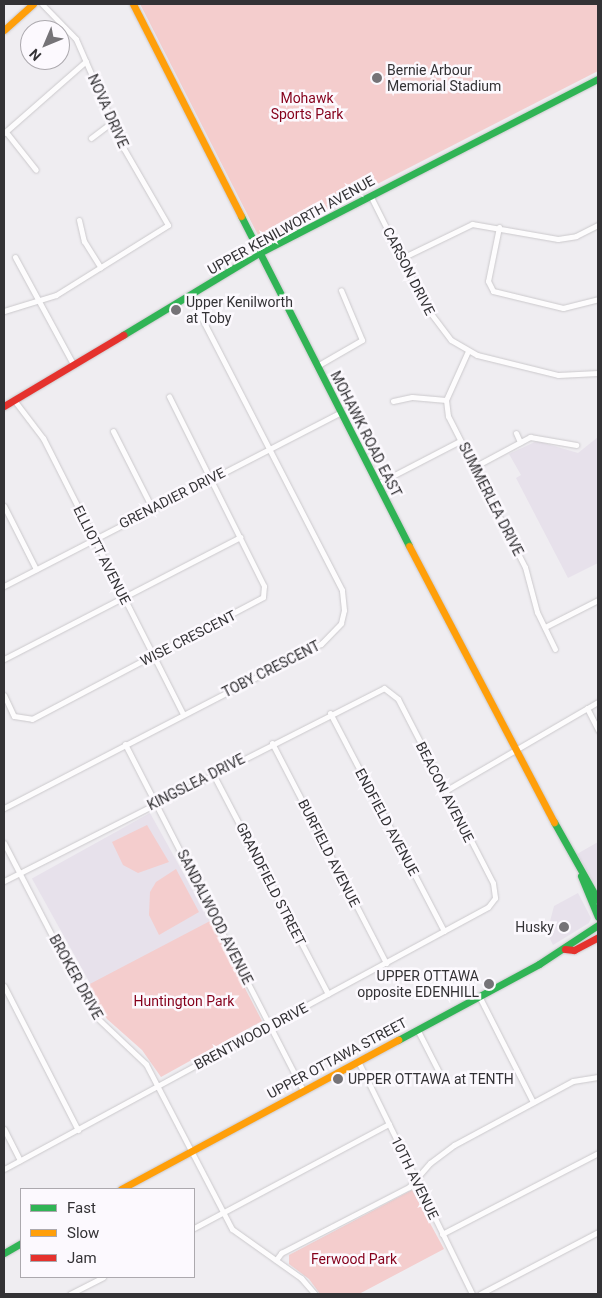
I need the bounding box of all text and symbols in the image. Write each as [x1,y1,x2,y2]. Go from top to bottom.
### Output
north arrow [20,20,70,70]
text: N [26,46,44,64]
place label: Bernie Arbour Memorial Stadium [387,62,501,94]
street label: NOVA DRIVE [84,72,132,150]
marker: Bernie Arbour Memorial Stadium [371,72,383,84]
park label: Mohawk Sports Park [271,90,343,122]
street label: UPPER KENILWORTH AVENUE [205,172,377,278]
street label: CARSON DRIVE [380,224,438,318]
place label: Upper Kenilworth at Toby [186,294,293,326]
marker: Upper Kenilworth at Toby [170,304,182,316]
street label: MOHAWK ROAD EAST [327,368,405,500]
street label: SUMMERLEA DRIVE [455,439,527,559]
street label: GRENADIER DRIVE [116,464,228,532]
street label: ELLIOTT AVENUE [70,503,134,607]
street label: WISE CRESCENT [137,607,239,669]
street label: TOBY CRESCENT [219,637,323,701]
street label: BEACON AVENUE [412,739,478,845]
street label: KINGSLEA DRIVE [145,750,247,814]
street label: ENDFIELD AVENUE [352,765,422,879]
street label: BURFIELD AVENUE [295,796,363,910]
street label: GRANDFIELD STREET [233,820,309,948]
street label: SANDALWOOD AVENUE [174,847,256,987]
place label: Husky [515,919,554,935]
marker: Husky [558,921,570,933]
street label: BROKER DRIVE [46,932,106,1022]
place label: UPPER OTTAWA opposite EDENHILL [357,968,479,1000]
marker: UPPER OTTAWA opposite EDENHILL [483,978,495,990]
park label: Huntington Park [134,993,234,1009]
street label: BRENTWOOD DRIVE [191,999,311,1073]
street label: UPPER OTTAWA STREET [264,1014,410,1102]
place label: UPPER OTTAWA at TENTH [348,1071,514,1087]
marker: UPPER OTTAWA at TENTH [332,1073,344,1085]
street label: 10TH AVENUE [388,1134,442,1222]
legend [20,1188,195,1278]
text: Fast [67,1199,96,1217]
text: Slow [67,1224,99,1242]
text: Jam [67,1249,97,1267]
park label: Ferwood Park [311,1251,397,1267]

